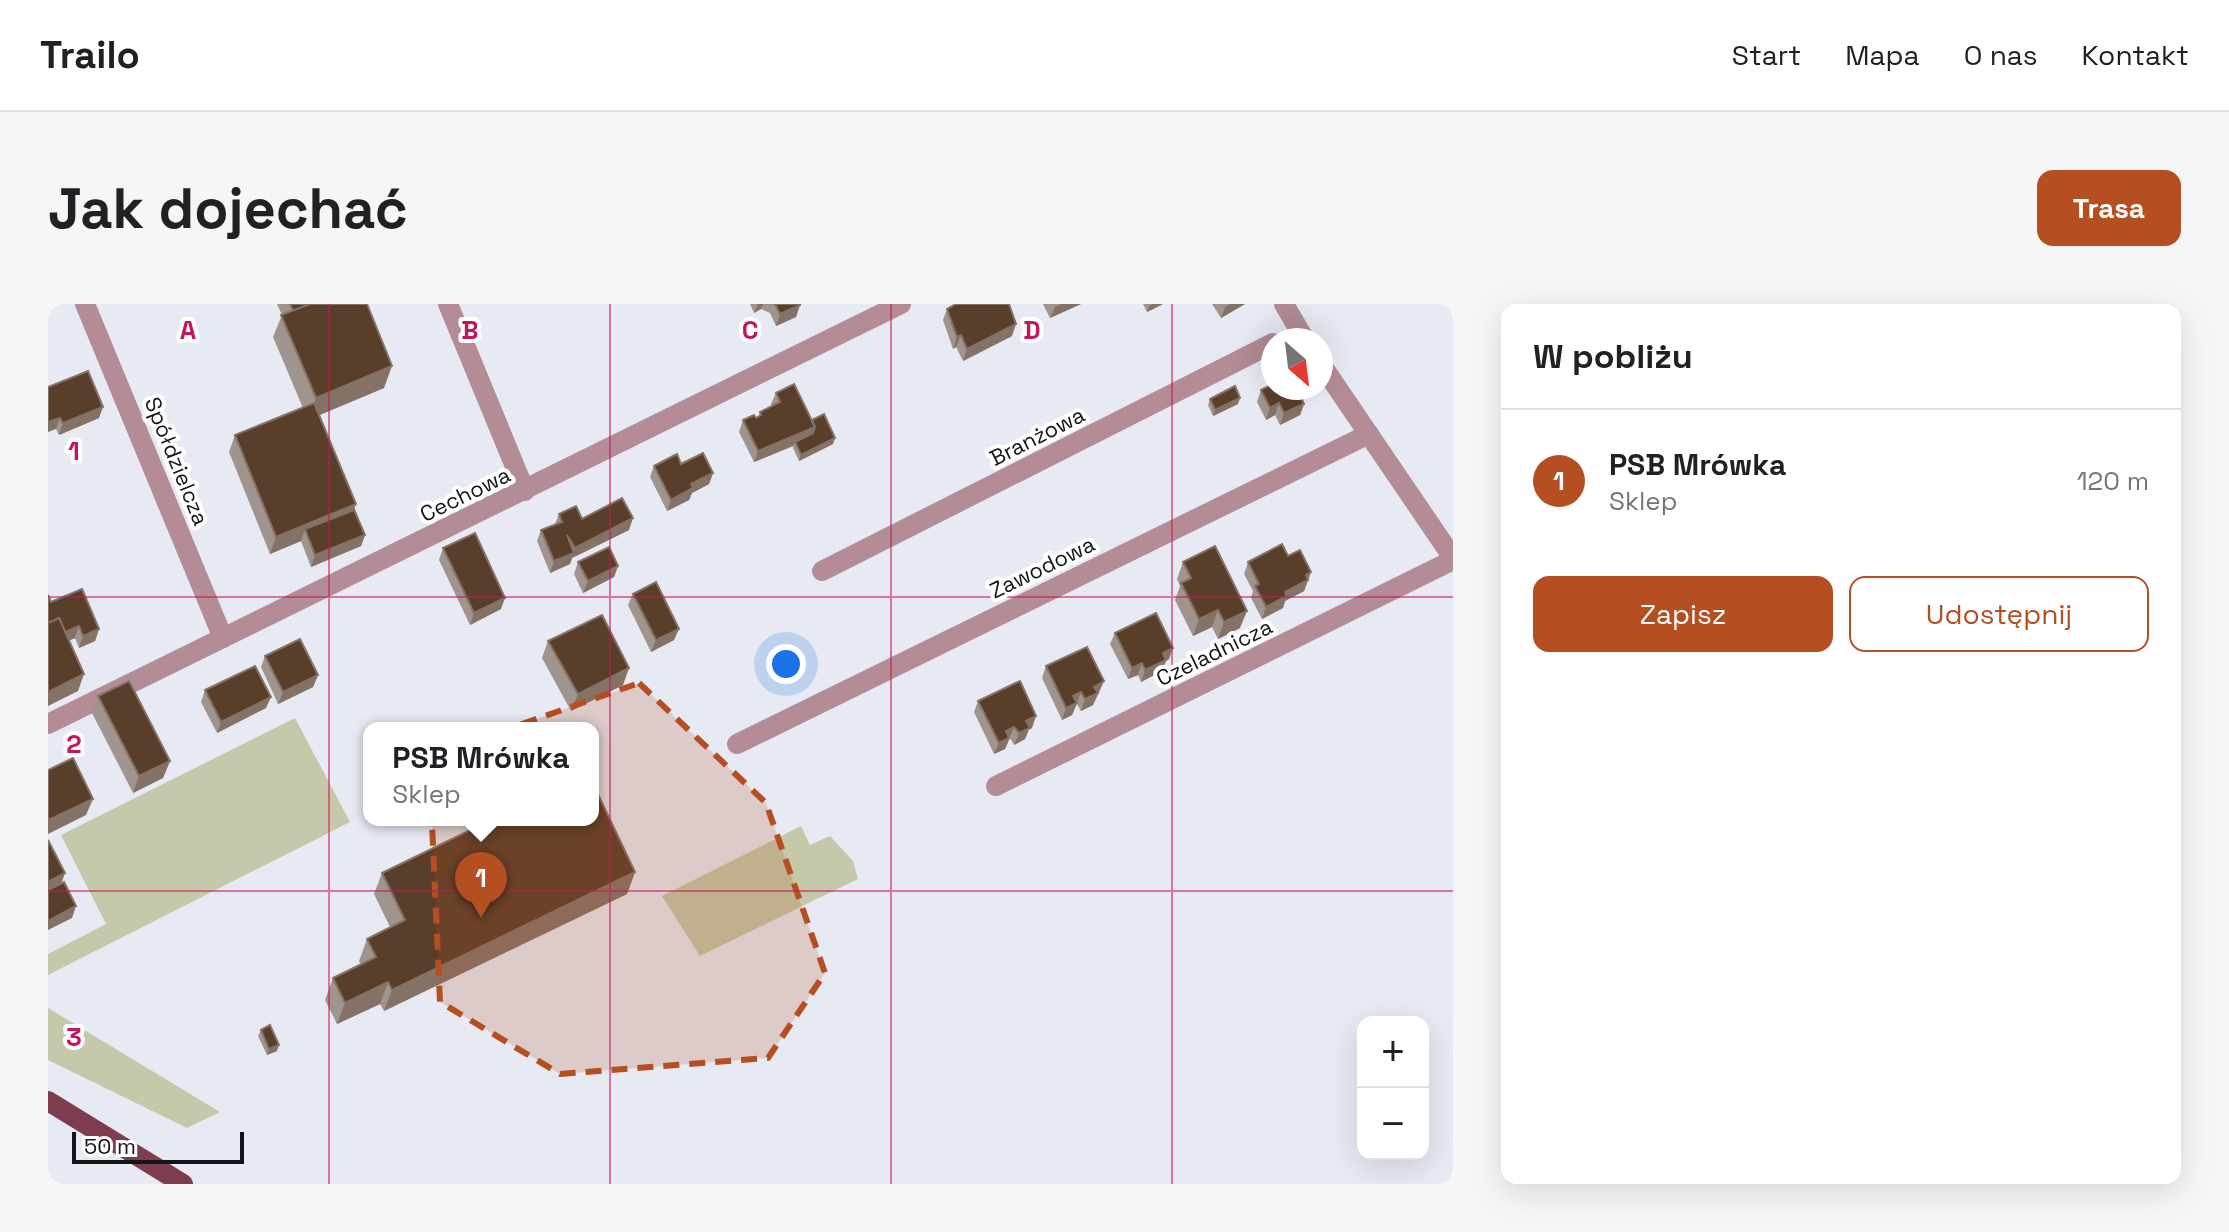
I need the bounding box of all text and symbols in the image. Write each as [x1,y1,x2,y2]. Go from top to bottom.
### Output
text: Trailo [40,31,140,79]
text: Start [1732,37,1801,73]
text: Mapa [1845,37,1920,73]
text: O nas [1964,37,2038,73]
text: Kontakt [2082,37,2189,73]
button: Trasa [2037,170,2181,246]
text: Jak dojechać [48,173,408,244]
text: A [180,313,197,347]
text: B [461,313,479,347]
text: C [742,313,758,347]
text: D [1023,313,1041,347]
north arrow [1261,328,1333,400]
text: W pobliżu [1533,335,1693,378]
street label: Spółdzielcza [139,393,216,529]
street label: Branżowa [985,400,1090,472]
text: 1 [68,434,80,468]
text: PSB Mrówka [1609,445,1786,484]
street label: Cechowa [415,460,515,528]
text: 1 [1553,464,1565,498]
text: 120 m [2077,464,2149,498]
text: Sklep [1609,484,1677,518]
street label: Zawodowa [985,529,1100,605]
button: Zapisz [1533,576,1833,652]
button: Udostępnij [1849,576,2149,652]
street label: Czeladnicza [1151,612,1277,692]
your location [766,644,806,684]
popup [363,722,599,826]
text: 2 [66,727,82,761]
text: PSB Mrówka [392,738,570,777]
text: Sklep [392,777,461,811]
pin: 1 [455,852,507,918]
map controls [1357,1016,1429,1160]
button: + [1357,1016,1429,1088]
text: 3 [66,1020,82,1054]
button: − [1357,1088,1429,1160]
scale bar [72,1128,244,1164]
text: 50 m [84,1132,136,1160]

